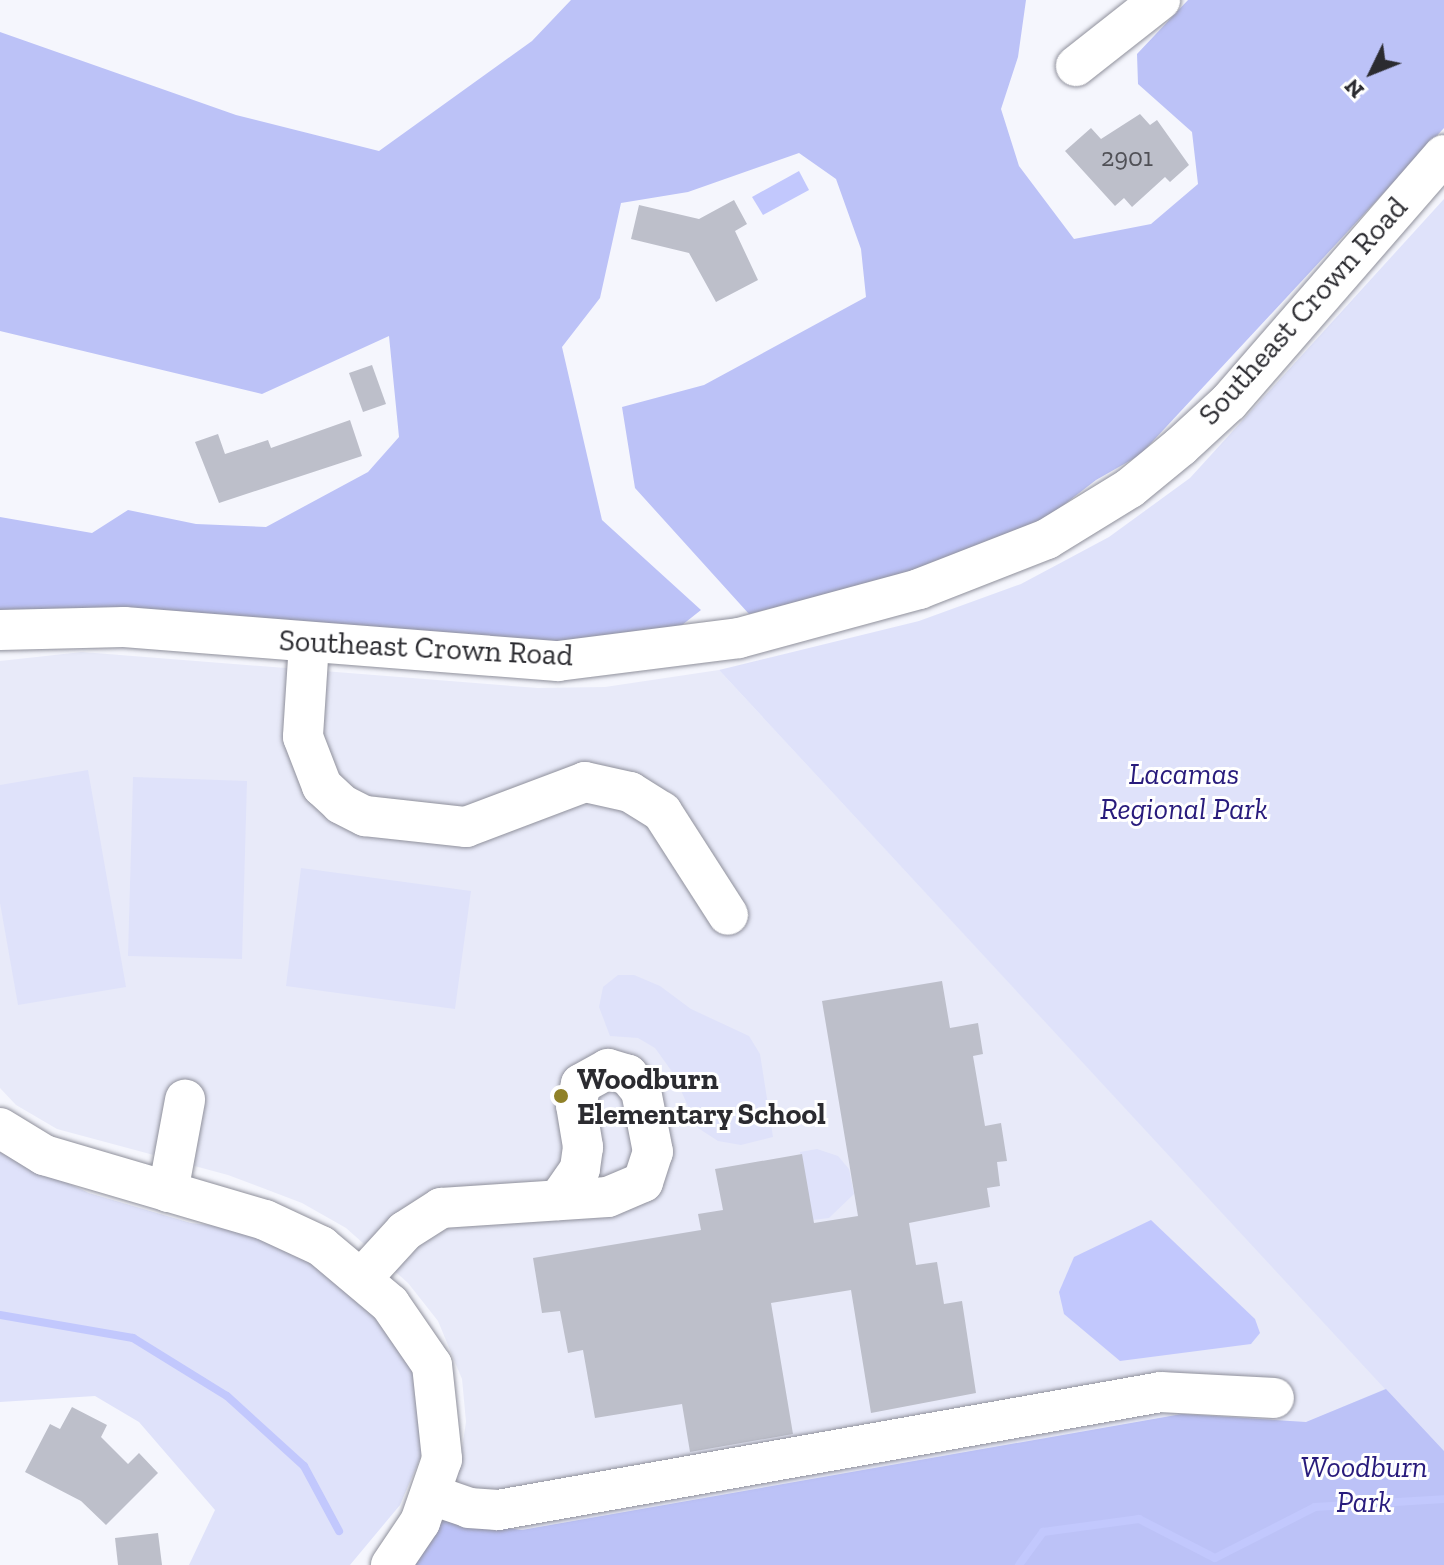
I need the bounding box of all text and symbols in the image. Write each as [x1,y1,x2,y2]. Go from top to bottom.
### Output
north arrow [1332,32,1412,112]
text: N [1339,73,1370,104]
house number: 2901 [1101,142,1153,174]
street label: Southeast Crown Road [1191,190,1415,432]
street label: Southeast Crown Road [278,622,574,674]
park label: Lacamas Regional Park [1100,756,1268,826]
place label: Woodburn Elementary School [577,1061,826,1132]
marker: Woodburn Elementary School [552,1087,570,1105]
park label: Woodburn Park [1301,1449,1427,1520]

